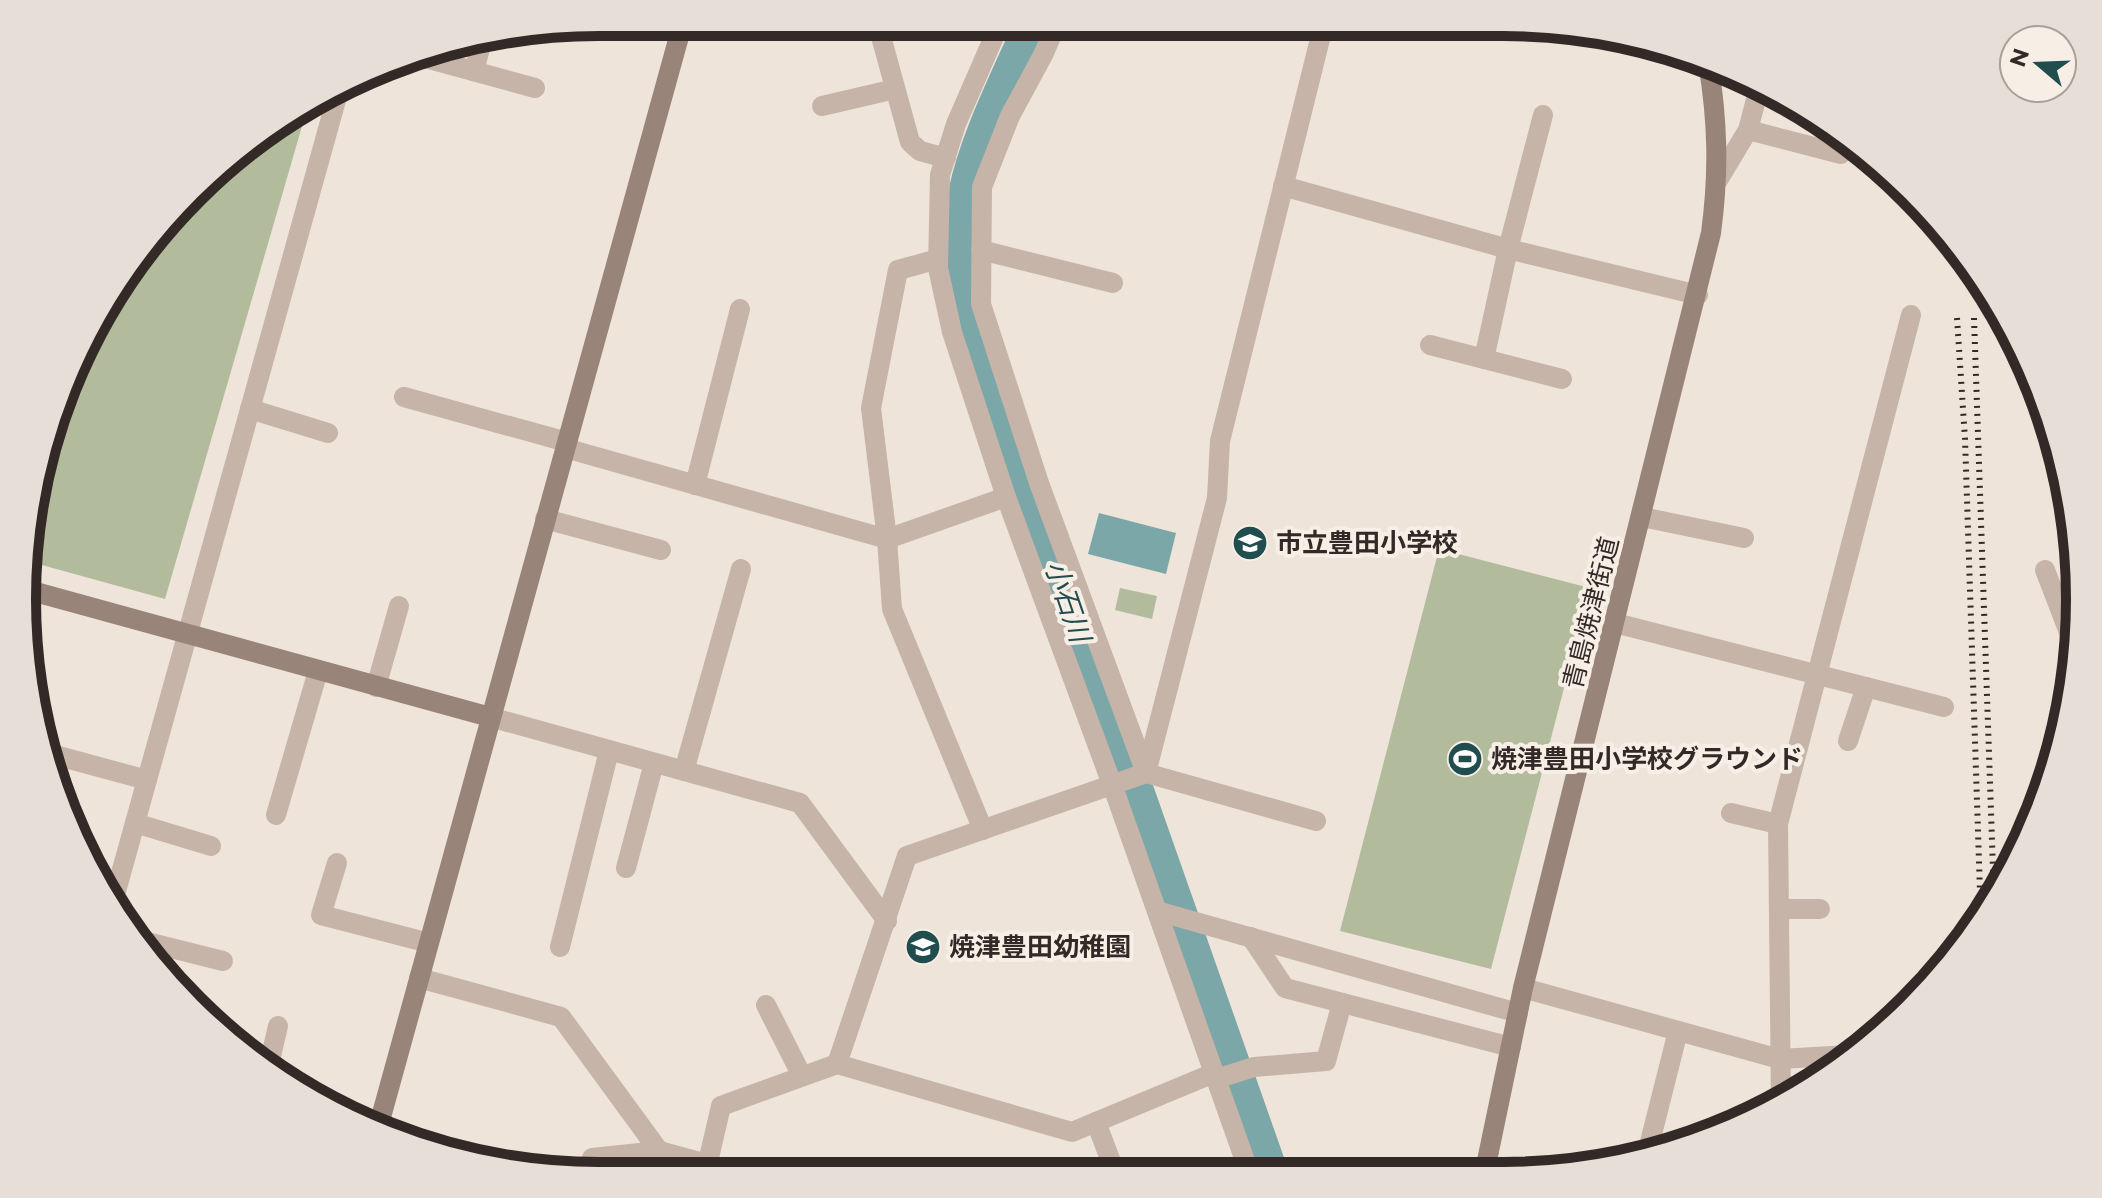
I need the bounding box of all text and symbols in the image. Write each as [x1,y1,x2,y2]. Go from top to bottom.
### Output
north arrow [1998,24,2078,104]
text: N [2004,45,2035,70]
school or university icon: 市立豊田小学校 [1231,524,1269,562]
place label: 市立豊田小学校 [1276,527,1458,559]
street label: 青島焼津街道 [1557,533,1625,693]
water label: 小石川 [1038,556,1099,649]
sports icon: 焼津豊田小学校グラウンド [1446,740,1484,778]
place label: 焼津豊田小学校グラウンド [1491,743,1803,775]
school or university icon: 焼津豊田幼稚園 [904,928,942,966]
place label: 焼津豊田幼稚園 [949,931,1131,963]

